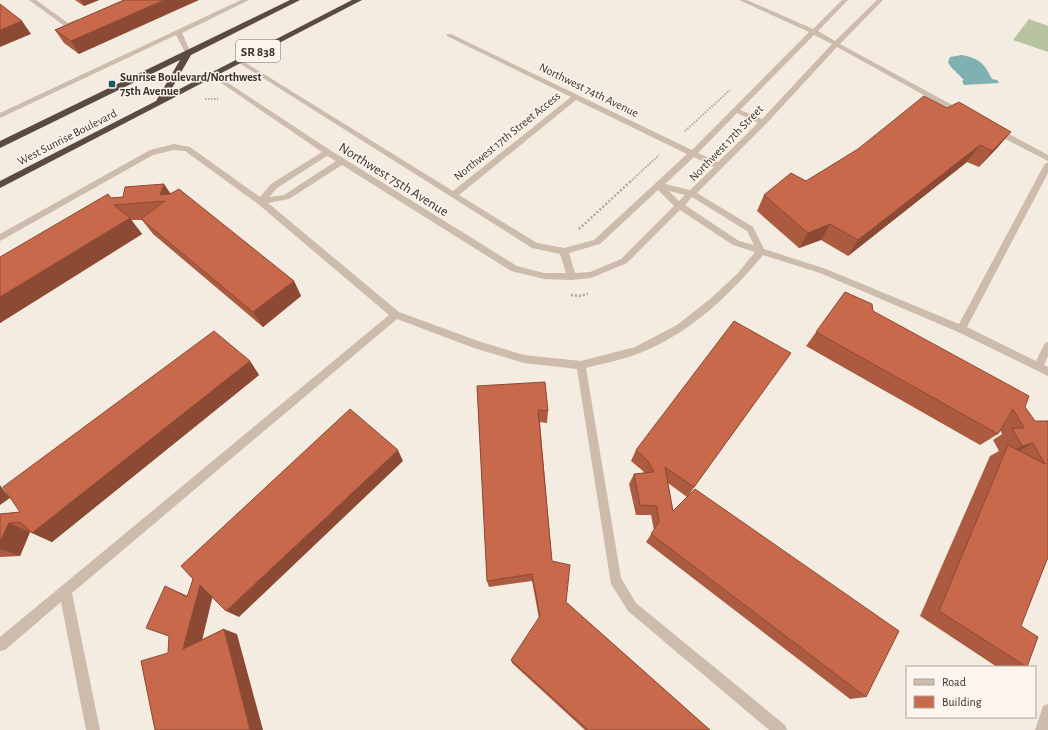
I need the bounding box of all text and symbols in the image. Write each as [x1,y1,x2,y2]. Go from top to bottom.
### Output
road number: SR 838 [236,40,280,62]
street label: Northwest 74th Avenue [537,61,641,119]
place label: Sunrise Boulevard/Northwest 75th Avenue [120,71,262,97]
marker: Sunrise Boulevard/Northwest 75th Avenue [107,79,117,89]
street label: Northwest 17th Street Access [452,90,562,182]
street label: Northwest 17th Street [687,103,765,183]
street label: West Sunrise Boulevard [15,107,119,167]
street label: Northwest 75th Avenue [336,140,451,219]
legend [906,666,1036,718]
text: Road [942,676,966,688]
text: Building [942,696,982,708]

